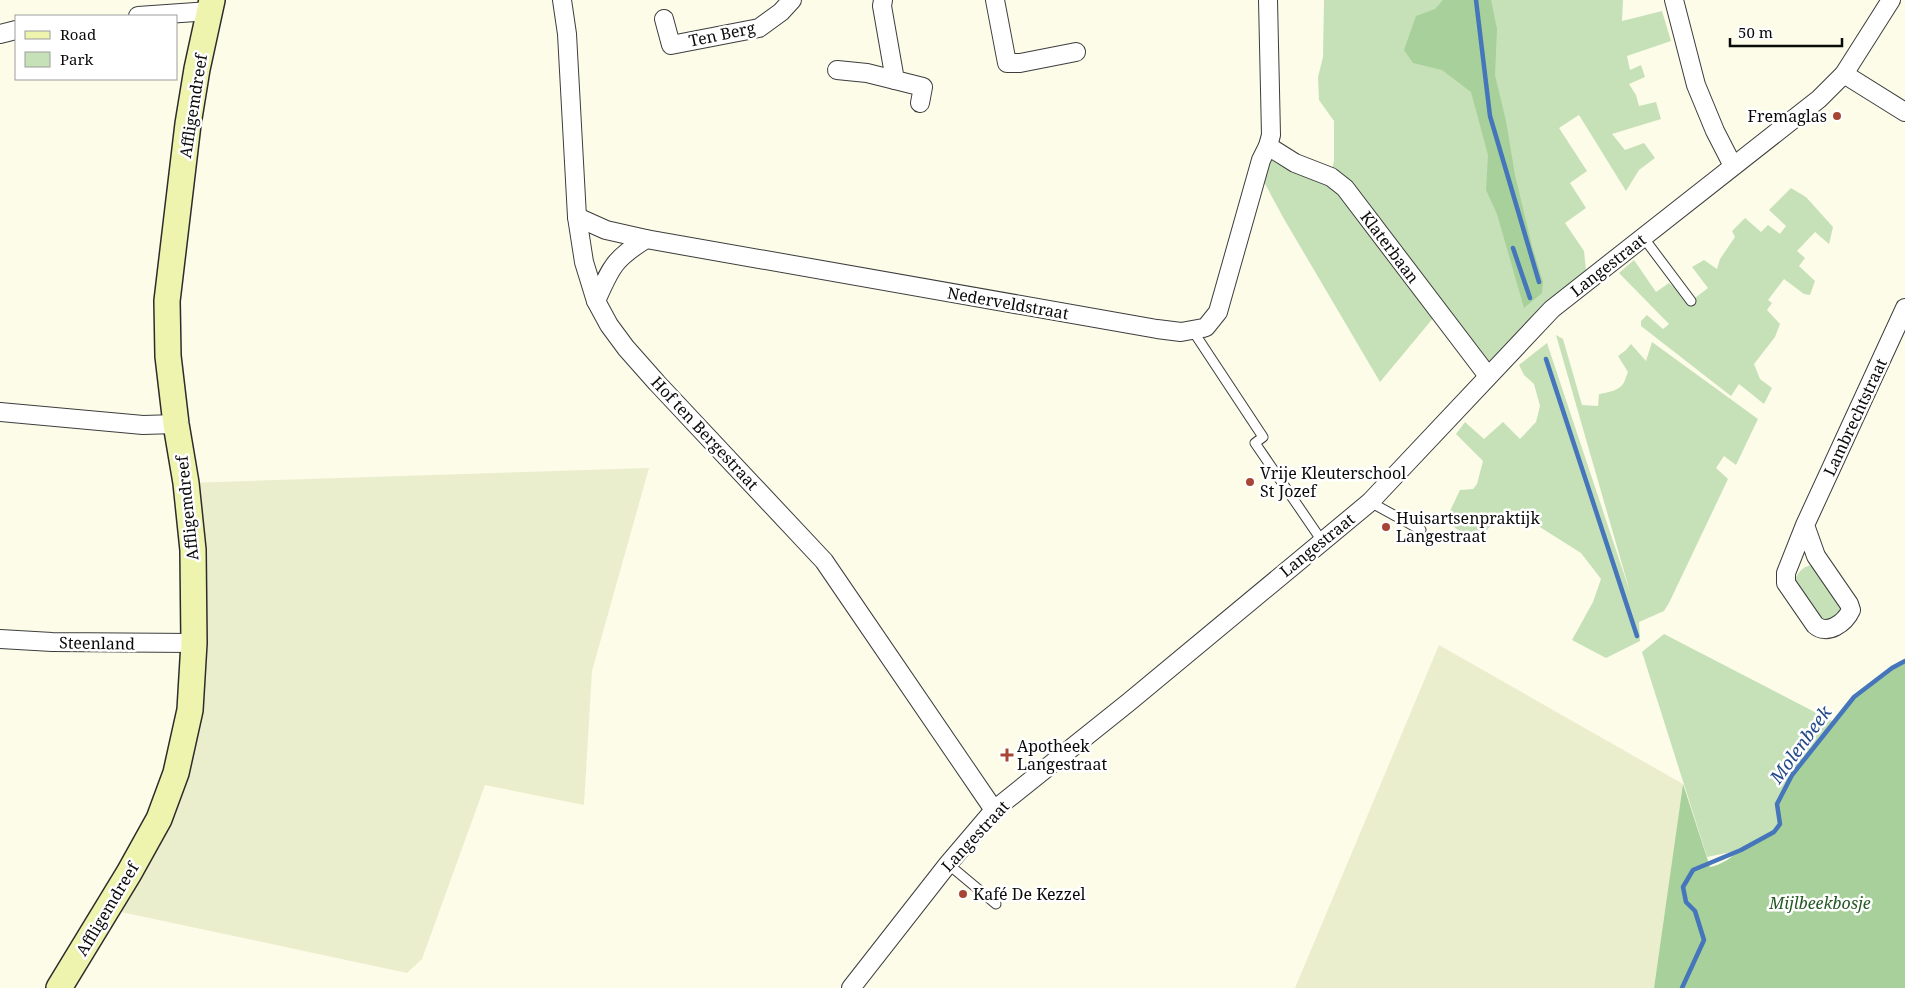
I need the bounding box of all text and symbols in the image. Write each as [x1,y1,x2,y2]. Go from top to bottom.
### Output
legend [15,15,178,80]
scale bar [1730,15,1842,47]
street label: Ten Berg [687,16,758,52]
text: 50 m [1738,22,1773,42]
text: Road [60,24,96,44]
text: Park [60,49,94,69]
street label: Affligemdreef [174,50,212,160]
place label: Fremaglas [1748,105,1827,127]
marker: Fremaglas [1831,110,1843,122]
street label: Klaterbaan [1356,206,1424,288]
street label: Langestraat [1566,228,1651,301]
street label: Nederveldstraat [946,281,1071,325]
street label: Lambrechtstraat [1818,354,1892,479]
street label: Hof ten Bergestraat [646,371,764,495]
street label: Affligemdreef [170,453,203,561]
place label: Vrije Kleuterschool St Jozef [1260,462,1406,502]
marker: Vrije Kleuterschool St Jozef [1244,476,1256,488]
place label: Huisartsenpraktijk Langestraat [1396,507,1540,547]
street label: Langestraat [1275,508,1359,582]
marker: Huisartsenpraktijk Langestraat [1380,521,1392,533]
street label: Steenland [59,631,135,655]
water label: Molenbeek [1763,700,1837,789]
place label: Apotheek Langestraat [1017,735,1108,775]
marker: Apotheek Langestraat [1001,749,1013,761]
street label: Langestraat [936,795,1014,876]
street label: Affligemdreef [71,857,145,960]
place label: Kafé De Kezzel [973,883,1086,905]
marker: Kafé De Kezzel [957,888,969,900]
park label: Mijlbeekbosje [1768,892,1871,914]

